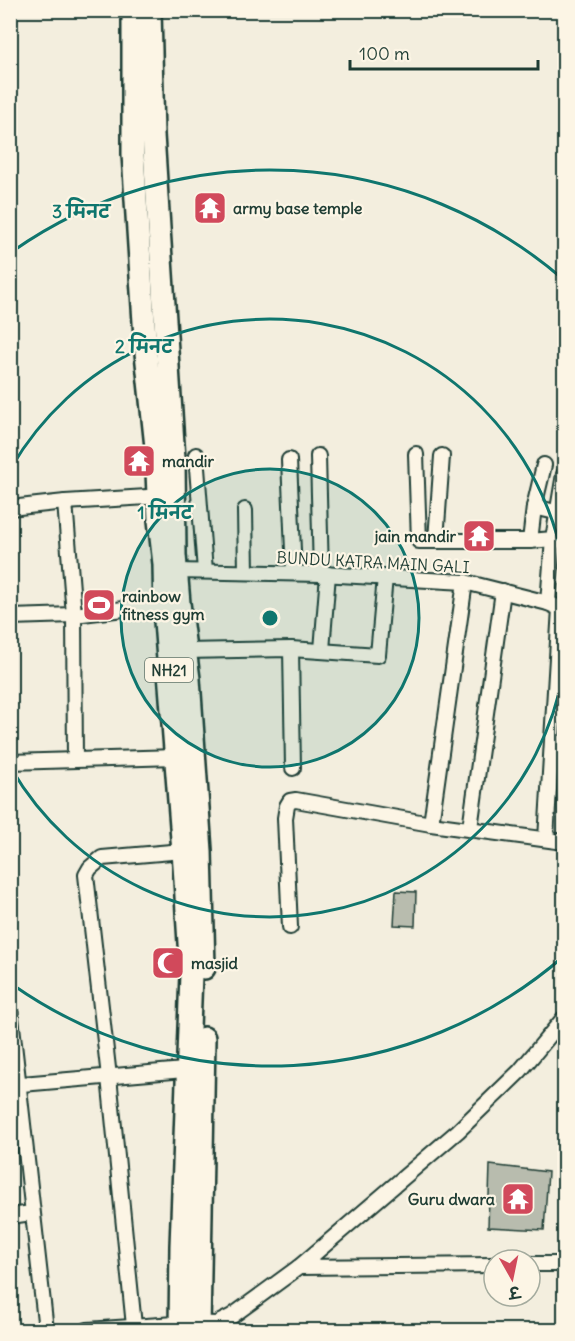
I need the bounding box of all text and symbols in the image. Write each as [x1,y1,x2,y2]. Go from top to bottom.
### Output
scale bar [350,33,538,71]
text: 100 m [359,42,410,65]
temple icon: army base temple [192,190,228,226]
text: 3 मिनट [52,197,112,223]
place label: army base temple [233,198,363,219]
text: 2 मिनट [115,332,175,358]
temple icon: mandir [121,443,157,479]
place label: mandir [162,451,214,471]
text: 1 मिनट [137,498,195,524]
temple icon: jain mandir [461,518,497,554]
place label: jain mandir [374,526,456,546]
street label: BUNDU KATRA MAIN GALI [276,547,470,577]
place label: rainbow fitness gym [122,586,205,625]
sports icon: rainbow fitness gym [81,587,117,623]
centre of rings [260,608,280,628]
road number: NH21 [145,658,193,682]
mosque icon: masjid [150,945,186,981]
place label: masjid [191,953,239,973]
temple icon: Guru dwara [500,1181,536,1217]
place label: Guru dwara [408,1189,495,1209]
north arrow [482,1248,542,1308]
text: उ [506,1282,523,1304]

